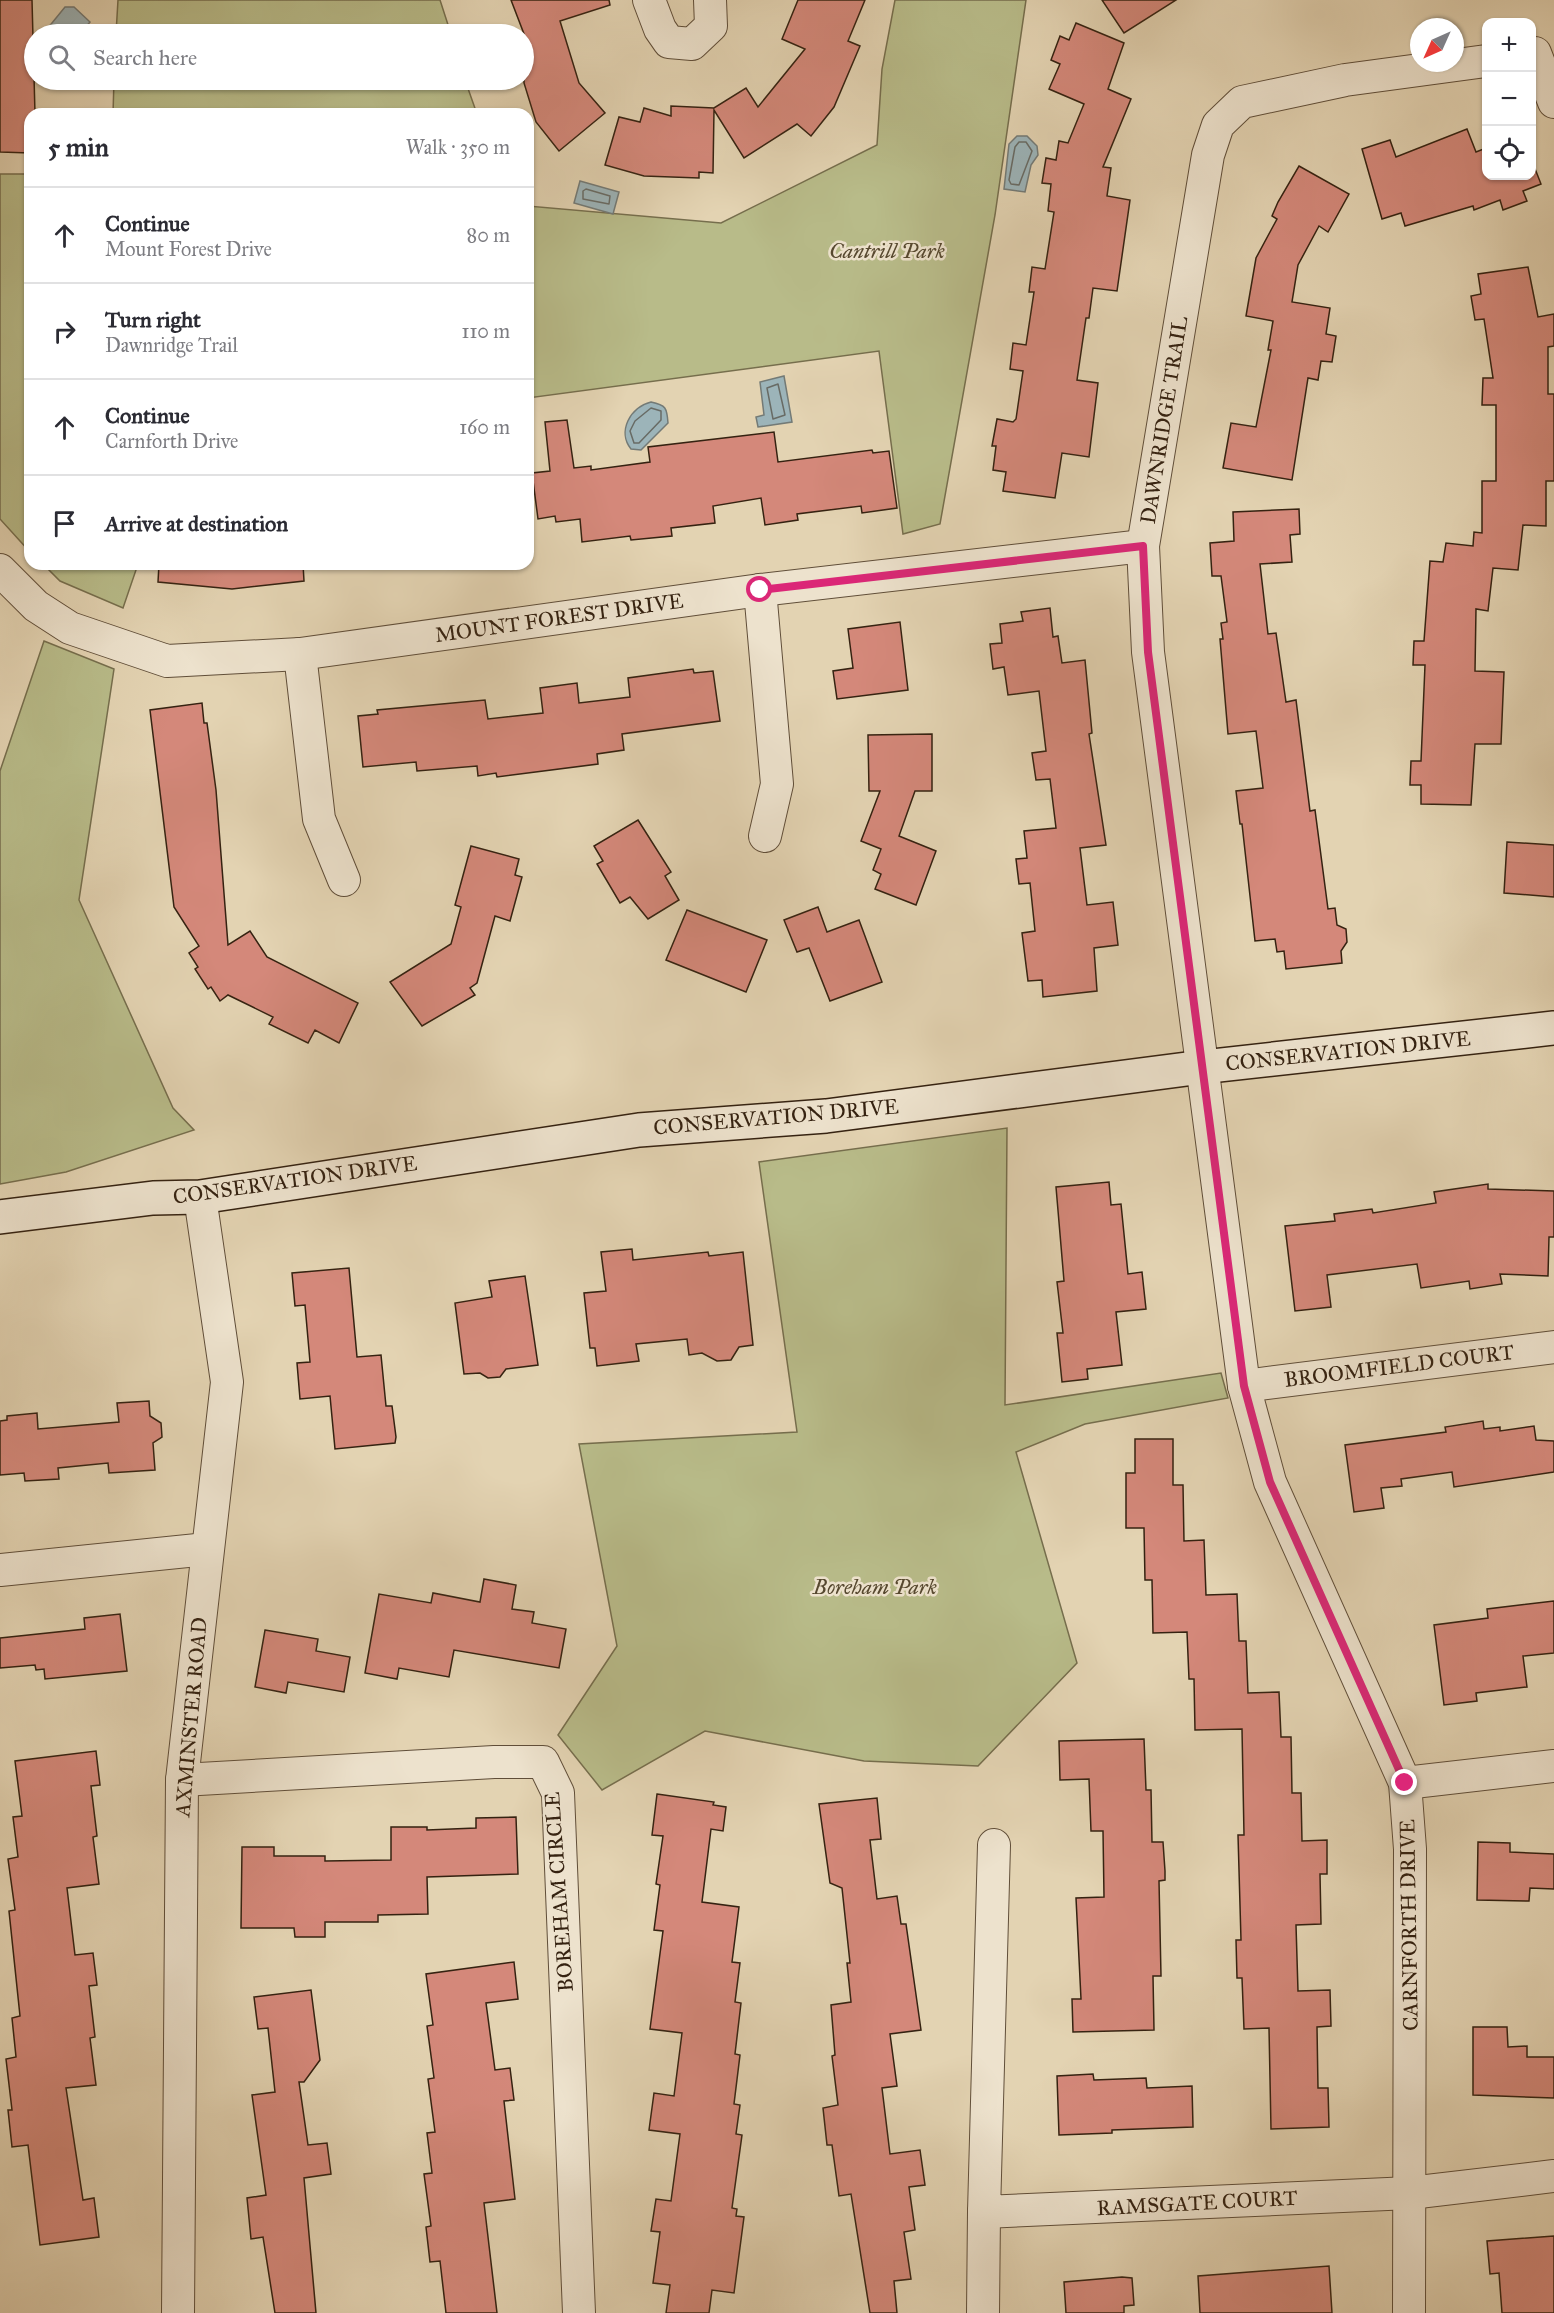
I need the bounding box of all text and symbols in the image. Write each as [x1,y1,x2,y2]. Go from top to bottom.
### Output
north arrow [1410,18,1464,72]
map controls [1482,18,1536,180]
button: + [1482,18,1536,72]
search box [24,24,534,90]
icon: search [45,41,78,74]
text: Search here [93,44,197,71]
button: − [1482,72,1536,126]
button: locate [1482,126,1536,180]
text: 5 min [48,131,109,163]
text: Walk · 350 m [406,135,510,159]
text: Continue [105,210,190,237]
icon: ahead [48,219,81,252]
text: 80 m [467,223,510,247]
text: Mount Forest Drive [105,237,272,261]
park label: Cantrill Park [829,238,945,264]
text: Turn right [105,306,201,333]
street label: DAWNRIDGE TRAIL [1135,314,1193,526]
icon: right [48,315,81,348]
text: 110 m [462,319,510,343]
text: Dawnridge Trail [105,333,238,357]
text: Continue [105,402,190,429]
icon: ahead [48,411,81,444]
text: 160 m [459,415,510,439]
text: Carnforth Drive [105,429,238,453]
icon: arrive [48,507,81,540]
text: Arrive at destination [105,510,288,537]
route start [746,576,772,602]
street label: MOUNT FOREST DRIVE [433,588,685,648]
street label: CONSERVATION DRIVE [1224,1025,1472,1077]
street label: CONSERVATION DRIVE [652,1093,900,1141]
street label: CONSERVATION DRIVE [171,1150,419,1210]
street label: BROOMFIELD COURT [1283,1339,1515,1393]
park label: Boreham Park [812,1574,938,1600]
street label: AXMINSTER ROAD [169,1616,213,1819]
route end [1391,1769,1417,1795]
street label: BOREHAM CIRCLE [539,1791,579,1993]
street label: CARNFORTH DRIVE [1394,1819,1424,2031]
street label: RAMSGATE COURT [1096,2185,1298,2221]

